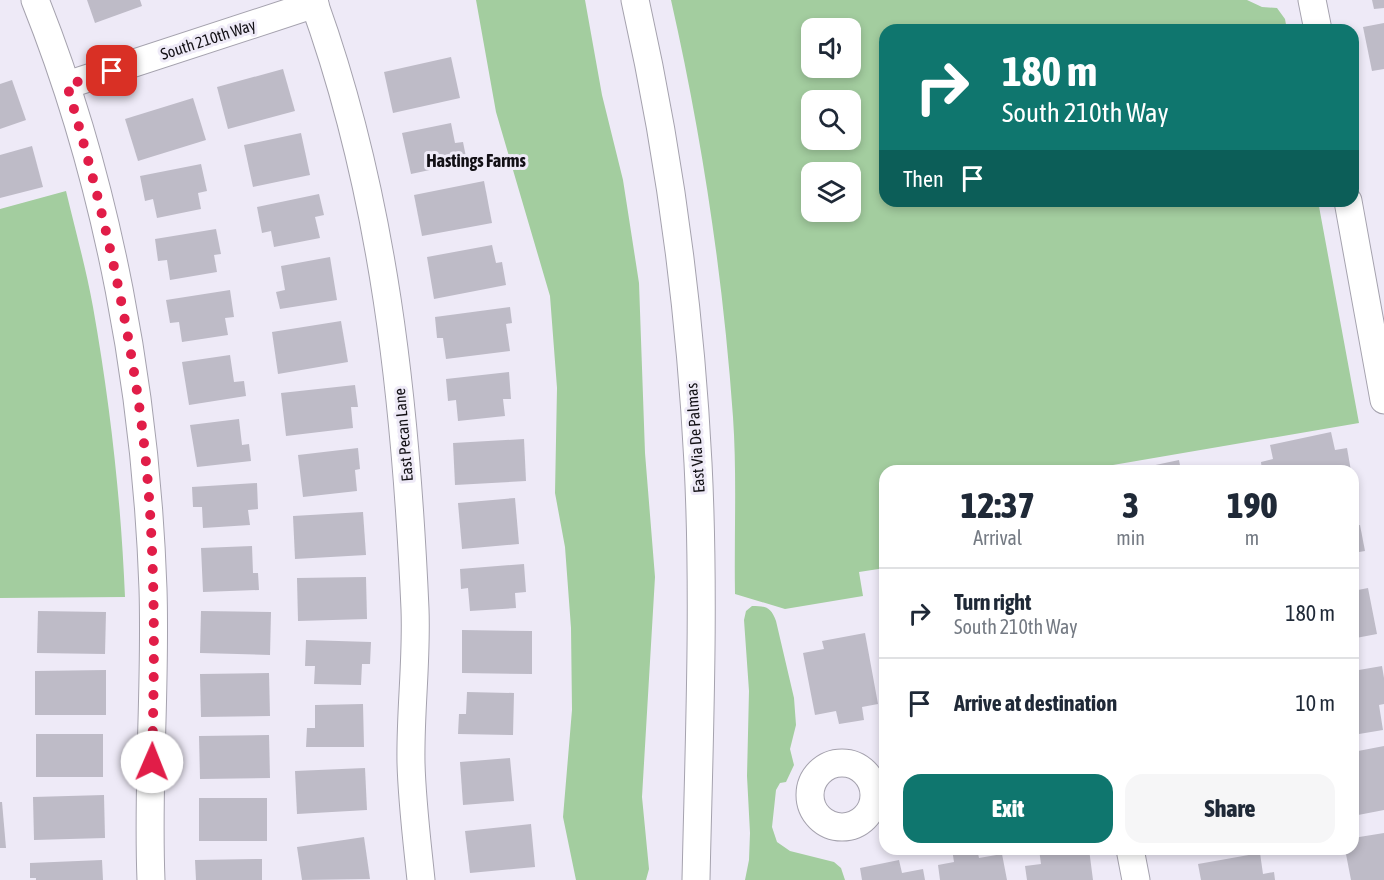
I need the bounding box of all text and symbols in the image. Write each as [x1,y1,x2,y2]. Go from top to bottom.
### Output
street label: South 210th Way [158,15,258,64]
map controls [801,18,861,222]
button: sound [801,18,861,78]
pin [86,45,137,96]
text: 180 m [1002,47,1097,95]
icon: right [903,48,981,126]
icon: arrive [95,54,128,87]
button: search [801,90,861,150]
text: South 210th Way [1002,97,1169,128]
district label: Hastings Farms [426,150,526,171]
button: layers [801,162,861,222]
icon: arrive [956,162,989,195]
text: Then [903,166,944,192]
street label: East Via De Palmas [682,382,708,494]
street label: East Pecan Lane [390,388,416,482]
text: 12:37 [961,484,1035,526]
text: 3 [1122,484,1139,526]
text: 190 [1227,484,1277,526]
text: Arrival [973,526,1022,549]
text: min [1116,526,1145,549]
text: m [1245,526,1259,549]
text: Turn right [954,589,1031,615]
icon: right [903,597,936,630]
text: 180 m [1285,600,1335,626]
text: South 210th Way [954,615,1078,638]
icon: arrive [903,687,936,720]
text: Arrive at destination [954,690,1117,716]
text: 10 m [1295,690,1335,716]
position arrow [120,730,184,794]
button: Exit [903,774,1113,843]
button: Share [1125,774,1335,843]

